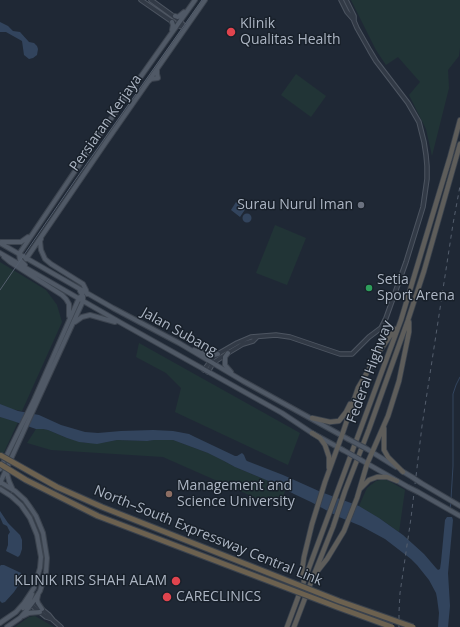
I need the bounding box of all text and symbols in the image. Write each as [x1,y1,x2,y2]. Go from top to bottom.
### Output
place label: Klinik Qualitas Health [240,16,340,48]
marker: Klinik Qualitas Health [225,26,237,38]
street label: Persiaran Kerjaya [66,72,146,174]
place label: Surau Nurul Iman [237,197,353,213]
marker: Surau Nurul Iman [356,200,366,210]
place label: Setia Sport Arena [377,272,455,304]
marker: Setia Sport Arena [364,283,374,293]
street label: Jalan Subang [138,304,220,360]
street label: Federal Highway [344,318,396,426]
place label: Management and Science University [177,478,295,510]
street label: North–South Expressway Central Link [91,482,325,590]
marker: Management and Science University [164,489,174,499]
place label: KLINIK IRIS SHAH ALAM [14,573,167,589]
marker: KLINIK IRIS SHAH ALAM [170,575,182,587]
place label: CARECLINICS [176,589,261,605]
marker: CARECLINICS [161,591,173,603]

